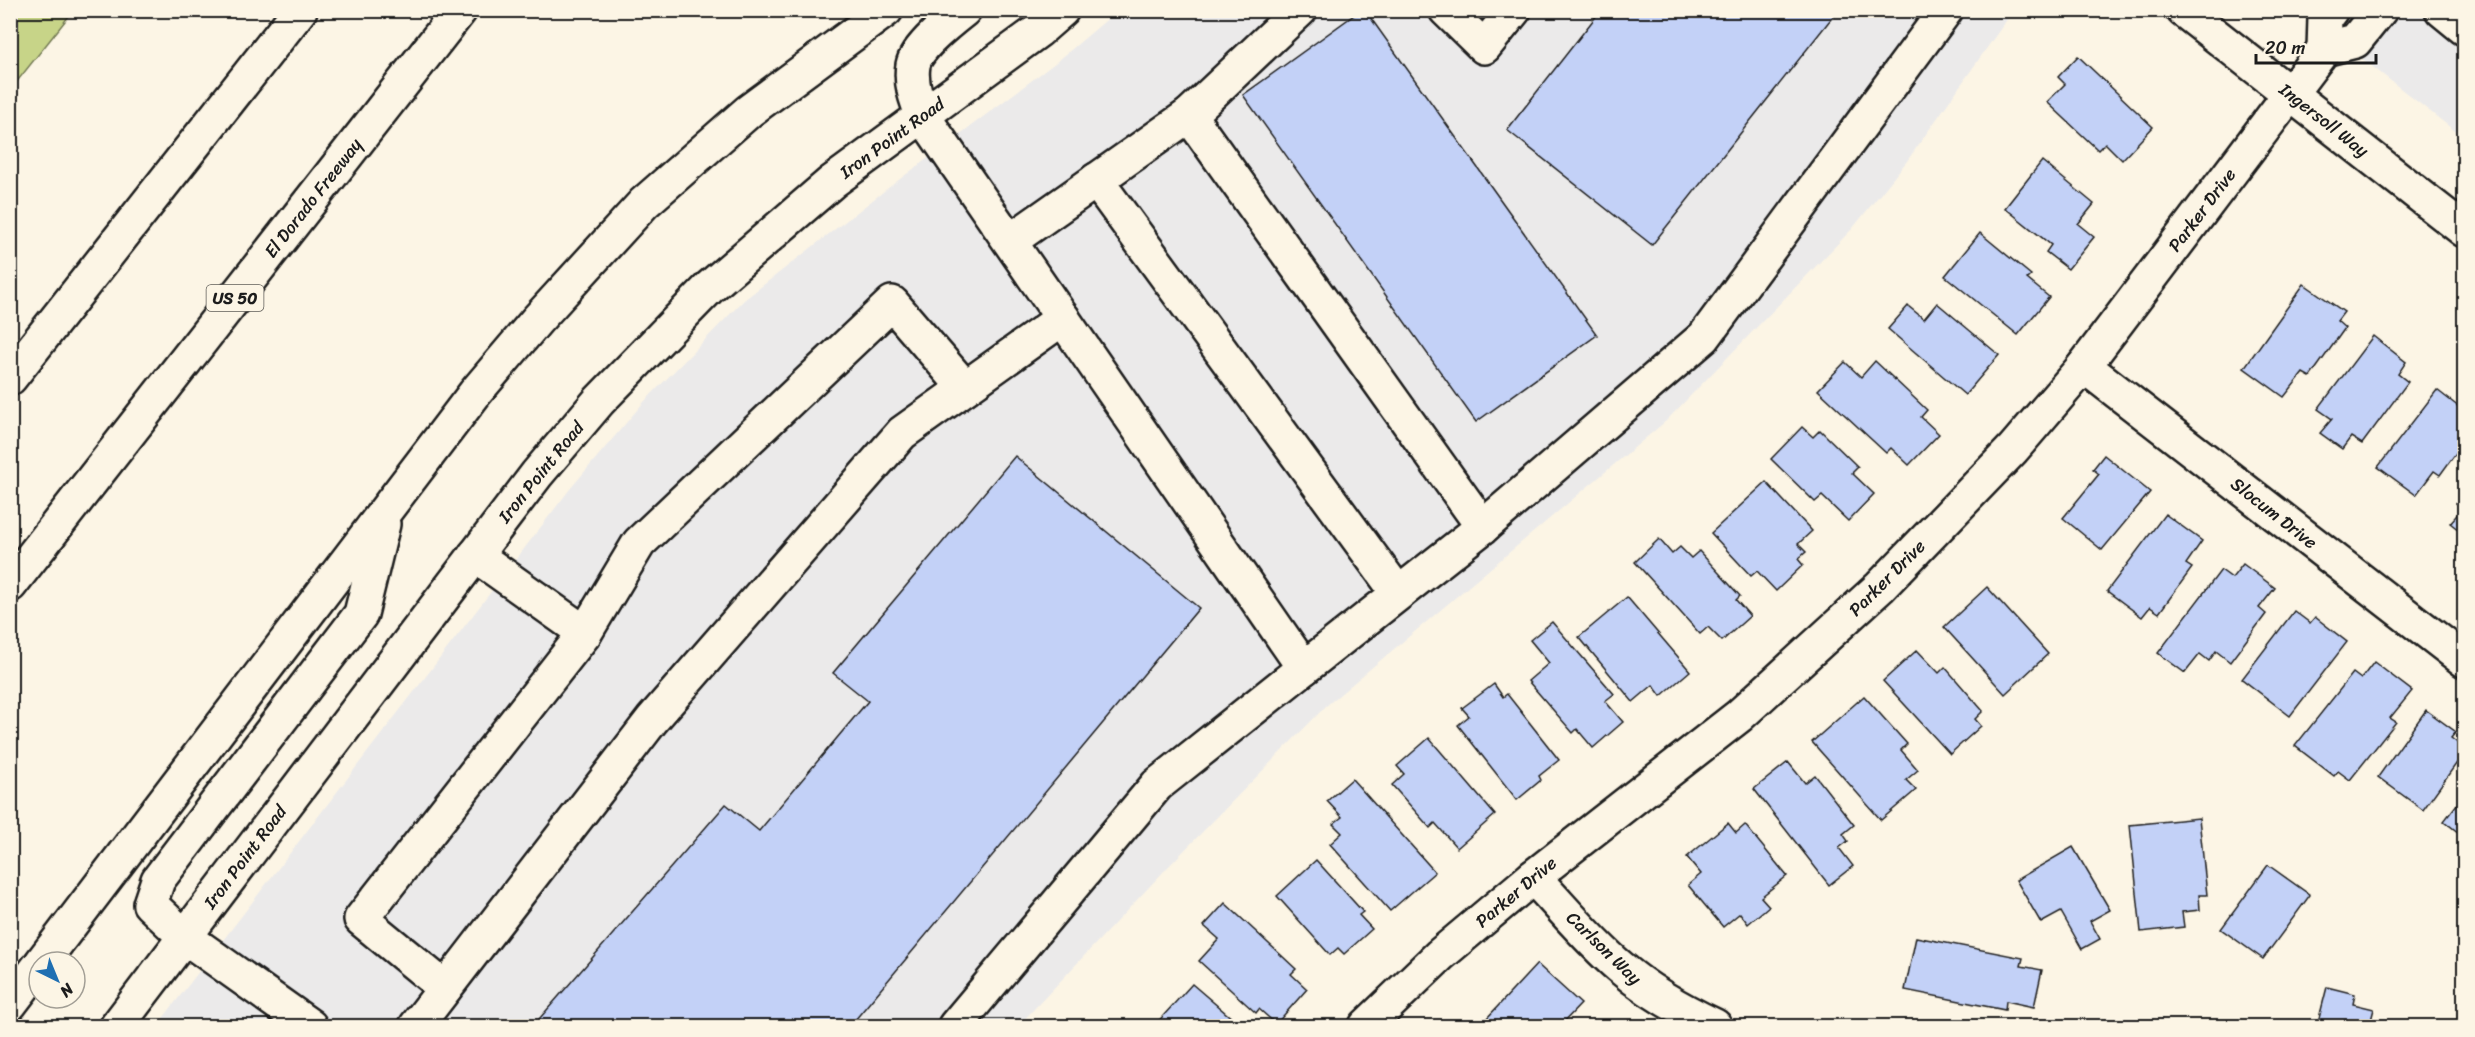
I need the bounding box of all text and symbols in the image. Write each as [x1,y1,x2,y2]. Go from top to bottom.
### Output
scale bar [2256,27,2376,65]
text: 20 m [2265,32,2305,64]
street label: Ingersoll Way [2271,74,2377,166]
street label: Iron Point Road [832,88,953,188]
street label: El Dorado Freeway [256,130,371,265]
street label: Parker Drive [2159,161,2245,259]
road number: US 50 [206,285,264,311]
street label: Iron Point Road [489,413,593,531]
street label: Slocum Drive [2223,469,2325,557]
street label: Parker Drive [1841,532,1933,624]
street label: Iron Point Road [194,797,296,917]
street label: Parker Drive [1468,848,1564,936]
street label: Carlson Way [1558,903,1650,993]
north arrow [27,950,87,1010]
text: N [52,976,82,1006]

